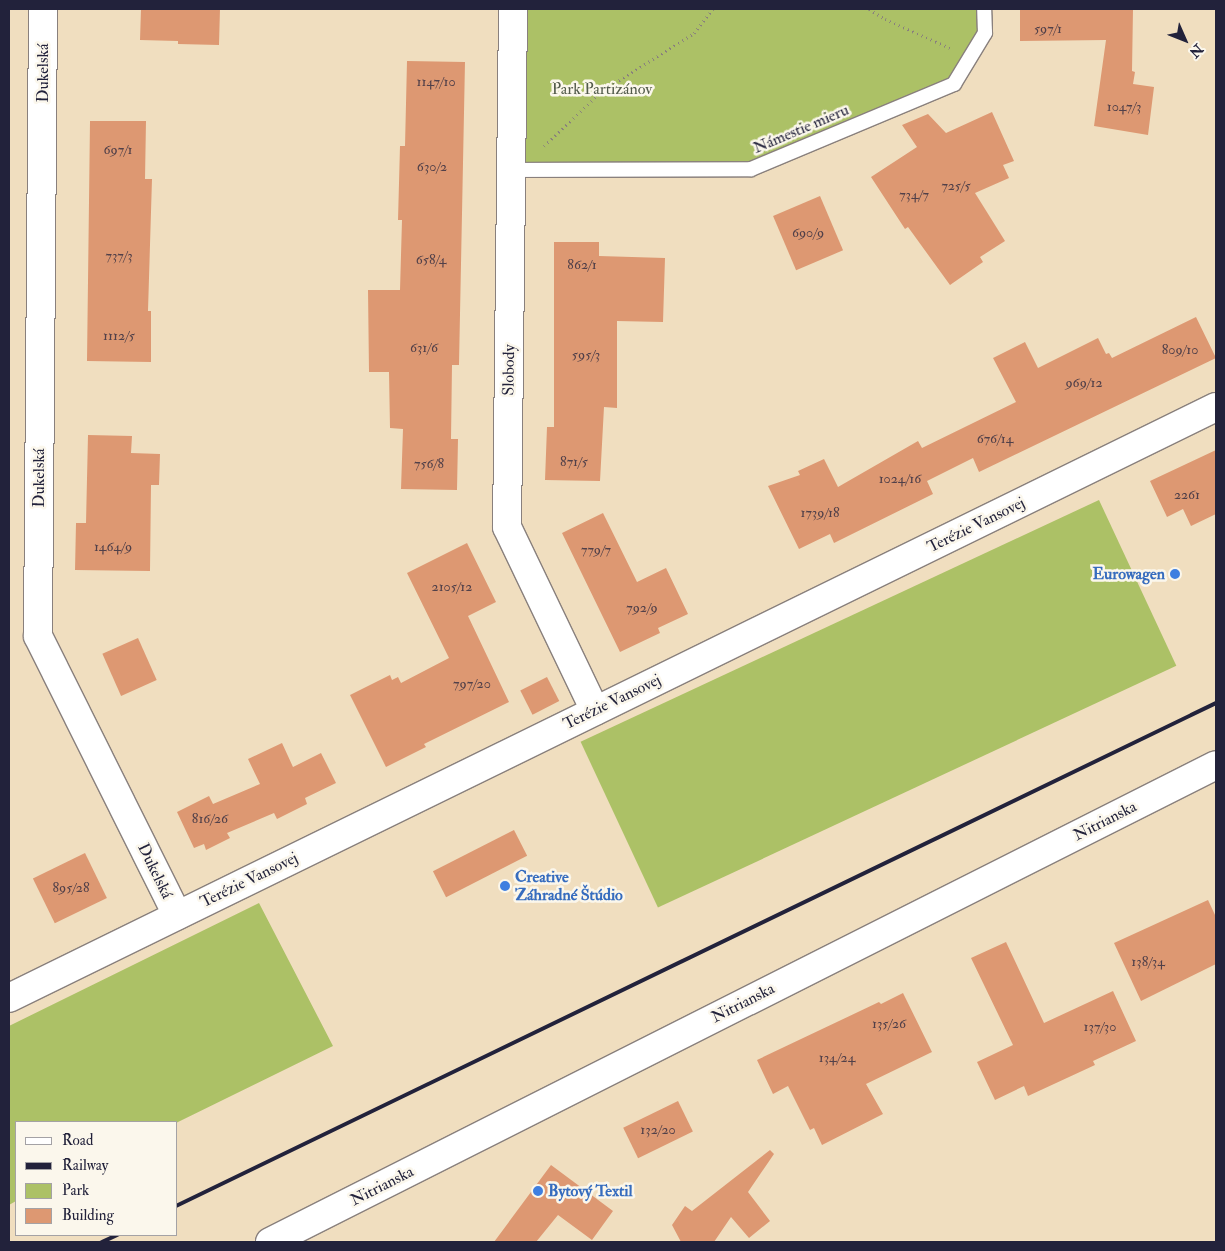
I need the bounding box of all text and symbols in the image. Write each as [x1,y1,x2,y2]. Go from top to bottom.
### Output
north arrow [1160,15,1210,65]
house number: 597/1 [1034,21,1062,37]
text: N [1186,40,1207,61]
street label: Dukelská [33,43,53,103]
house number: 1147/10 [416,74,456,90]
park label: Park Partizánov [552,79,652,99]
house number: 1047/3 [1107,99,1141,115]
street label: Námestie mieru [750,100,852,158]
house number: 697/1 [103,142,133,158]
house number: 630/2 [417,159,447,175]
house number: 725/5 [941,178,971,194]
house number: 734/7 [899,187,929,203]
house number: 690/9 [792,225,824,241]
house number: 737/3 [105,248,133,264]
house number: 658/4 [416,252,446,268]
house number: 862/1 [567,257,597,273]
house number: 1112/5 [103,328,135,344]
house number: 631/6 [410,340,438,356]
house number: 809/10 [1162,342,1198,358]
street label: Slobody [499,344,519,396]
house number: 595/3 [572,347,600,363]
house number: 969/12 [1065,375,1103,391]
house number: 676/14 [977,431,1013,447]
street label: Dukelská [29,448,49,508]
house number: 871/5 [560,454,588,470]
house number: 756/8 [414,456,444,472]
house number: 1024/16 [879,471,921,487]
house number: 2261 [1174,487,1200,503]
street label: Terézie Vansovej [924,493,1028,557]
house number: 1739/18 [800,505,840,521]
house number: 1464/9 [94,539,132,555]
house number: 779/7 [581,542,611,558]
place label: Eurowagen [1092,564,1165,584]
marker: Eurowagen [1169,568,1181,580]
house number: 2105/12 [432,579,472,595]
house number: 792/9 [626,600,658,616]
street label: Terézie Vansovej [560,670,664,734]
house number: 797/20 [453,676,491,692]
street label: Nitrianska [1070,797,1140,845]
house number: 816/26 [192,811,228,827]
street label: Dukelská [133,840,177,902]
street label: Terézie Vansovej [197,848,301,912]
place label: Creative Záhradné Štúdio [515,867,623,905]
house number: 895/28 [52,880,90,896]
marker: Creative Záhradné Štúdio [499,880,511,892]
house number: 138/34 [1131,954,1165,970]
street label: Nitrianska [708,979,778,1027]
house number: 135/26 [872,1016,906,1032]
house number: 137/30 [1084,1019,1116,1035]
house number: 134/24 [819,1050,855,1066]
legend [15,1121,178,1236]
house number: 132/20 [640,1122,676,1138]
text: Road [62,1131,93,1150]
text: Railway [62,1156,108,1175]
street label: Nitrianska [347,1162,417,1210]
text: Park [62,1181,89,1200]
place label: Bytový Textil [548,1181,633,1201]
marker: Bytový Textil [532,1185,544,1197]
text: Building [62,1206,114,1225]

